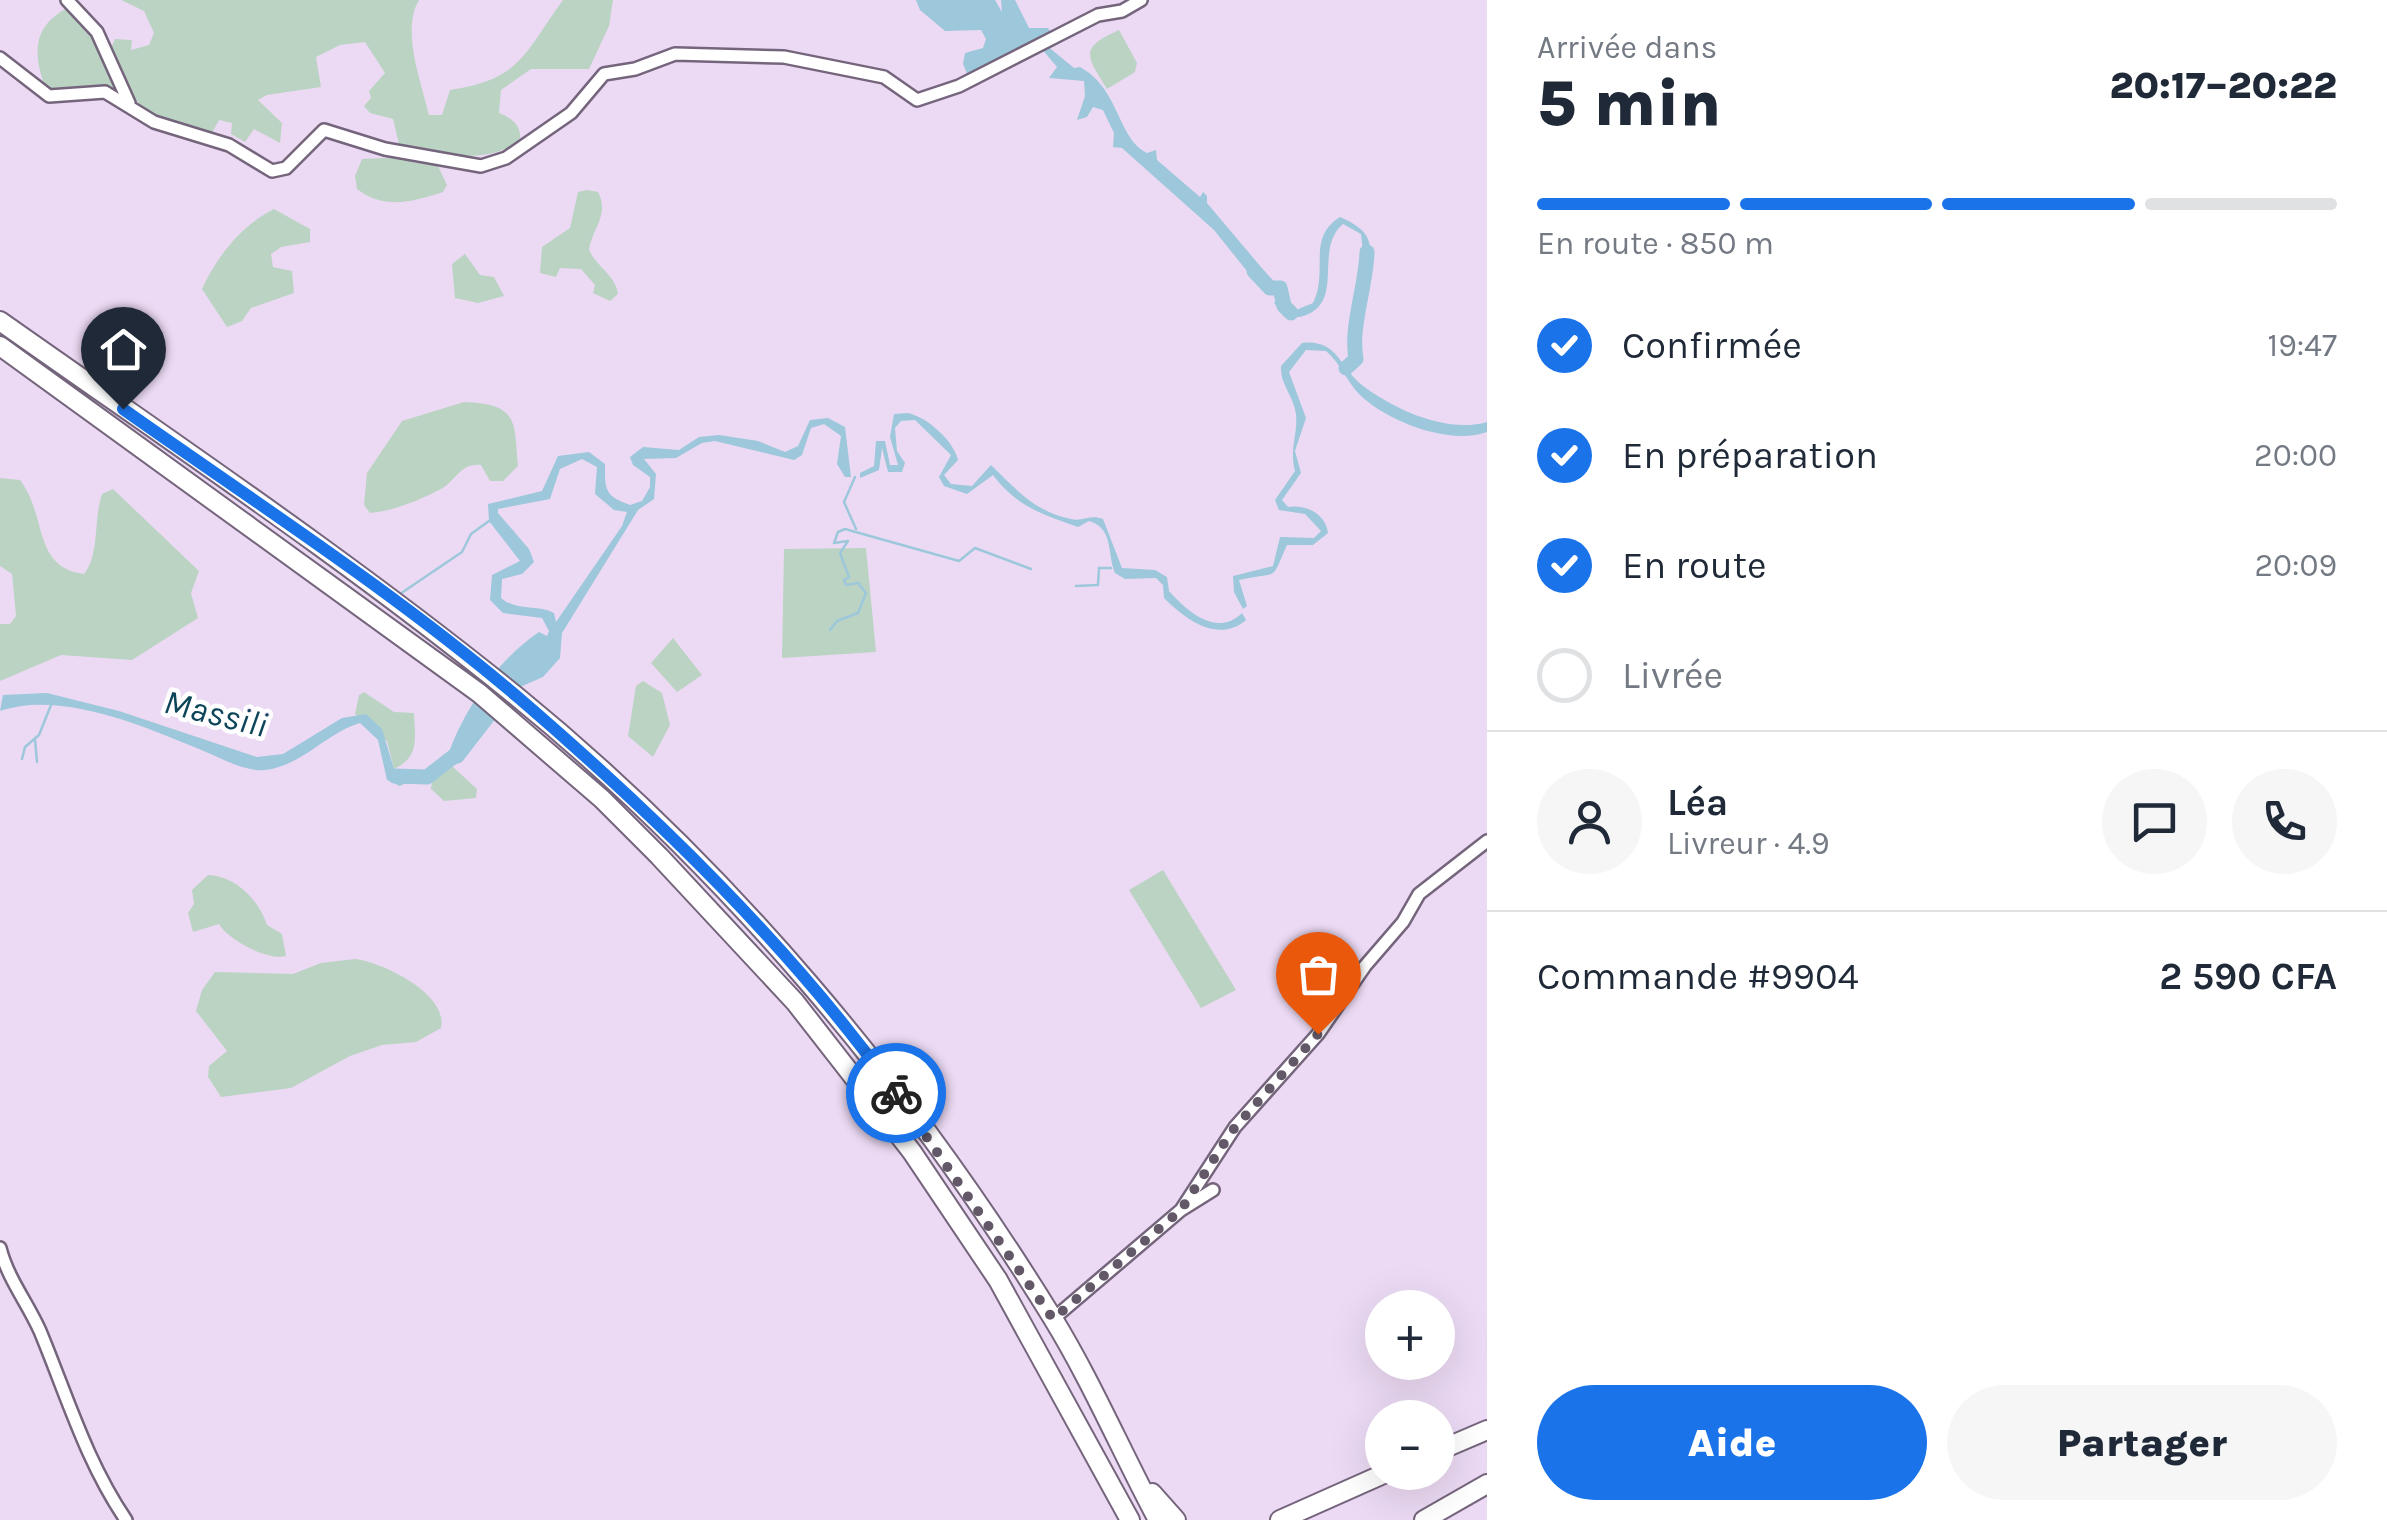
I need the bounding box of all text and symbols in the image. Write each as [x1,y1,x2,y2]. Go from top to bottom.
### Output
text: Arrivée dans [1537,29,1717,66]
text: 20:17–20:22 [2109,63,2337,108]
text: 5 min [1537,65,1721,141]
text: En route · 850 m [1537,225,1774,262]
pin [81,307,166,410]
icon: check [1537,318,1592,373]
icon: home [96,322,151,377]
text: Confirmée [1622,323,1802,368]
text: 19:47 [2268,327,2337,364]
icon: check [1537,428,1592,483]
text: En préparation [1622,433,1878,478]
text: 20:00 [2254,437,2337,474]
icon: check [1537,538,1592,593]
text: En route [1622,543,1767,588]
text: 20:09 [2255,547,2337,584]
text: Livrée [1622,653,1723,698]
water label: Massili [160,681,272,746]
button: person [1537,769,1642,874]
button: chat [2102,769,2207,874]
button: phone [2232,769,2337,874]
text: Léa [1667,780,1728,825]
text: Livreur · 4.9 [1667,825,1830,862]
pin [1276,932,1361,1035]
icon: bag [1291,947,1346,1002]
text: Commande #9904 [1537,954,1859,999]
text: 2 590 CFA [2159,954,2337,999]
courier [846,1043,946,1143]
icon: bike [869,1066,924,1121]
map controls [1365,1290,1455,1490]
button: + [1365,1290,1455,1380]
button: Aide [1537,1385,1927,1500]
button: Partager [1947,1385,2337,1500]
button: − [1365,1400,1455,1490]

